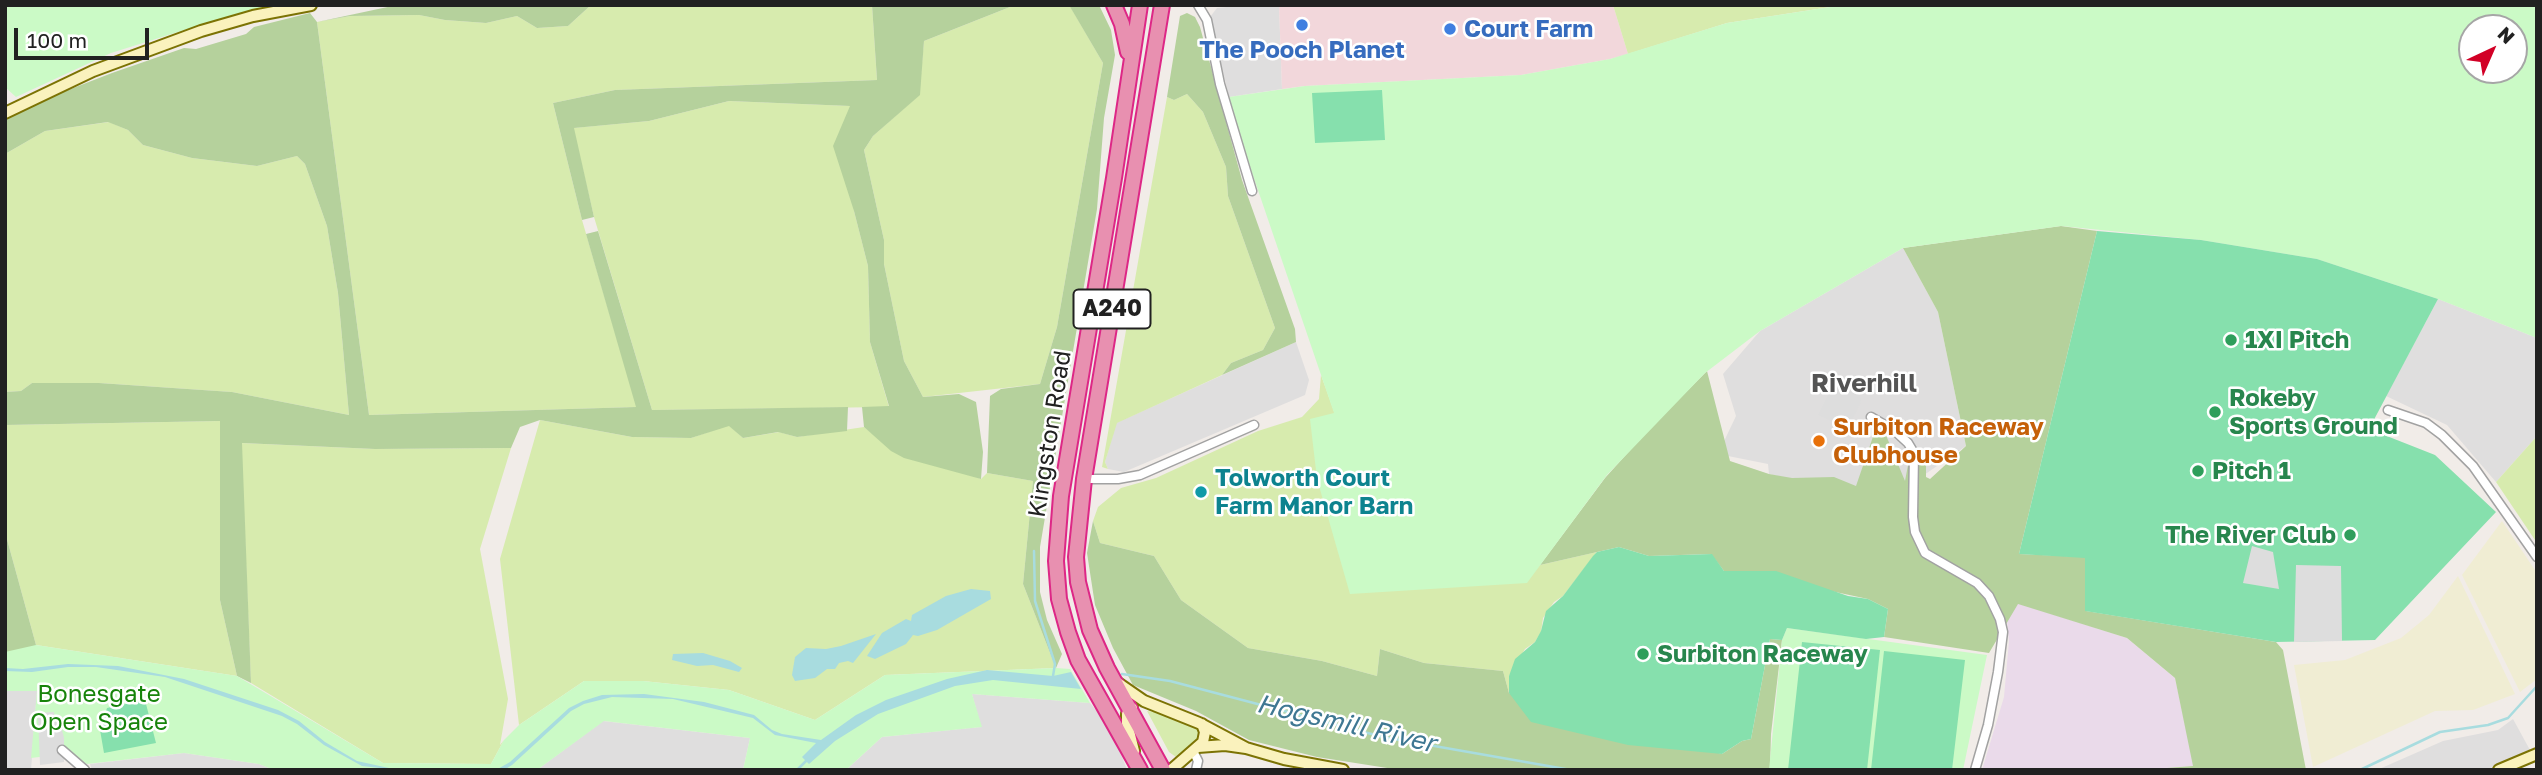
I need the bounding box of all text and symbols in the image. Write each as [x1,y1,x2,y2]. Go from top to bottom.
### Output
scale bar [18,14,152,58]
north arrow [2458,14,2528,84]
place label: Court Farm [1464,15,1593,43]
marker: The Pooch Planet [1294,17,1310,33]
marker: Court Farm [1442,21,1458,37]
text: N [2493,22,2520,48]
text: 100 m [27,27,87,53]
place label: The Pooch Planet [1199,36,1405,64]
road number: A240 [1074,290,1150,328]
place label: 1XI Pitch [2245,326,2349,354]
marker: 1XI Pitch [2223,332,2239,348]
street label: Kingston Road [1023,348,1077,520]
district label: Riverhill [1811,368,1917,400]
place label: Rokeby Sports Ground [2229,384,2398,440]
marker: Rokeby Sports Ground [2207,404,2223,420]
place label: Surbiton Raceway Clubhouse [1833,413,2044,469]
marker: Surbiton Raceway Clubhouse [1811,433,1827,449]
place label: Pitch 1 [2212,457,2291,485]
marker: Pitch 1 [2190,463,2206,479]
place label: Tolworth Court Farm Manor Barn [1215,464,1413,520]
marker: Tolworth Court Farm Manor Barn [1193,484,1209,500]
place label: The River Club [2165,521,2336,549]
marker: The River Club [2342,527,2358,543]
place label: Surbiton Raceway [1657,640,1868,668]
marker: Surbiton Raceway [1635,646,1651,662]
park label: Bonesgate Open Space [30,680,168,736]
water label: Hogsmill River [1254,688,1438,760]

